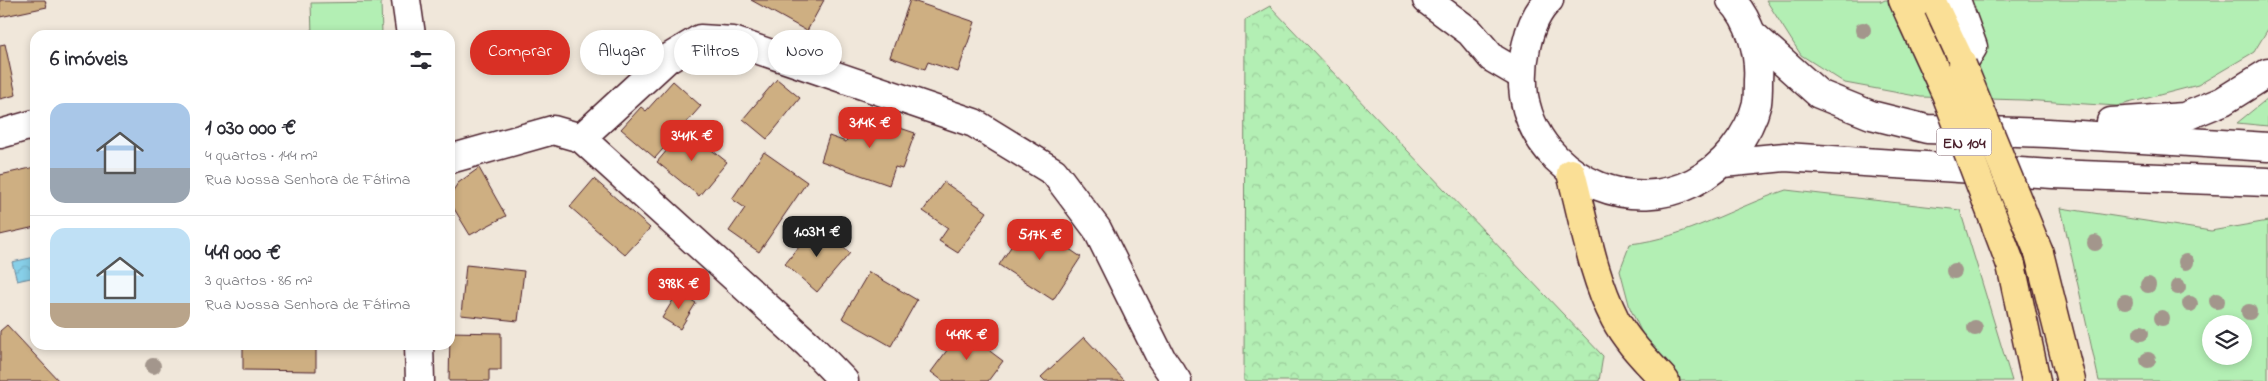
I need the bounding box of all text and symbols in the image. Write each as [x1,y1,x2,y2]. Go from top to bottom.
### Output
chip: Comprar [470,30,570,75]
chip: Alugar [580,30,664,75]
chip: Filtros [674,30,758,75]
chip: Novo [768,30,842,75]
text: 6 imóveis [50,45,128,75]
icon: filters [407,46,435,74]
pin: 314K € [829,106,911,149]
text: 314K € [849,111,891,135]
text: 1 030 000 € [205,114,296,144]
pin: 341K € [651,120,733,162]
icon: home [90,123,150,183]
text: 341K € [671,124,713,148]
road number: EN 104 [1936,128,1992,156]
text: 4 quartos · 144 m² [205,144,318,168]
text: Rua Nossa Senhora de Fátima [205,168,410,192]
pin: 1.03M € [771,216,863,258]
pin: 517K € [999,218,1081,261]
text: 1.03M € [794,220,840,244]
text: 517K € [1018,223,1062,247]
text: 449 000 € [205,239,281,269]
icon: home [90,248,150,308]
pin: 398K € [638,268,720,310]
text: 3 quartos · 86 m² [205,269,312,293]
text: 398K € [659,272,699,296]
text: Rua Nossa Senhora de Fátima [205,293,410,317]
map controls [2202,315,2252,365]
button: layers [2202,315,2252,365]
pin: 449K € [926,318,1008,361]
text: 449K € [947,323,987,347]

